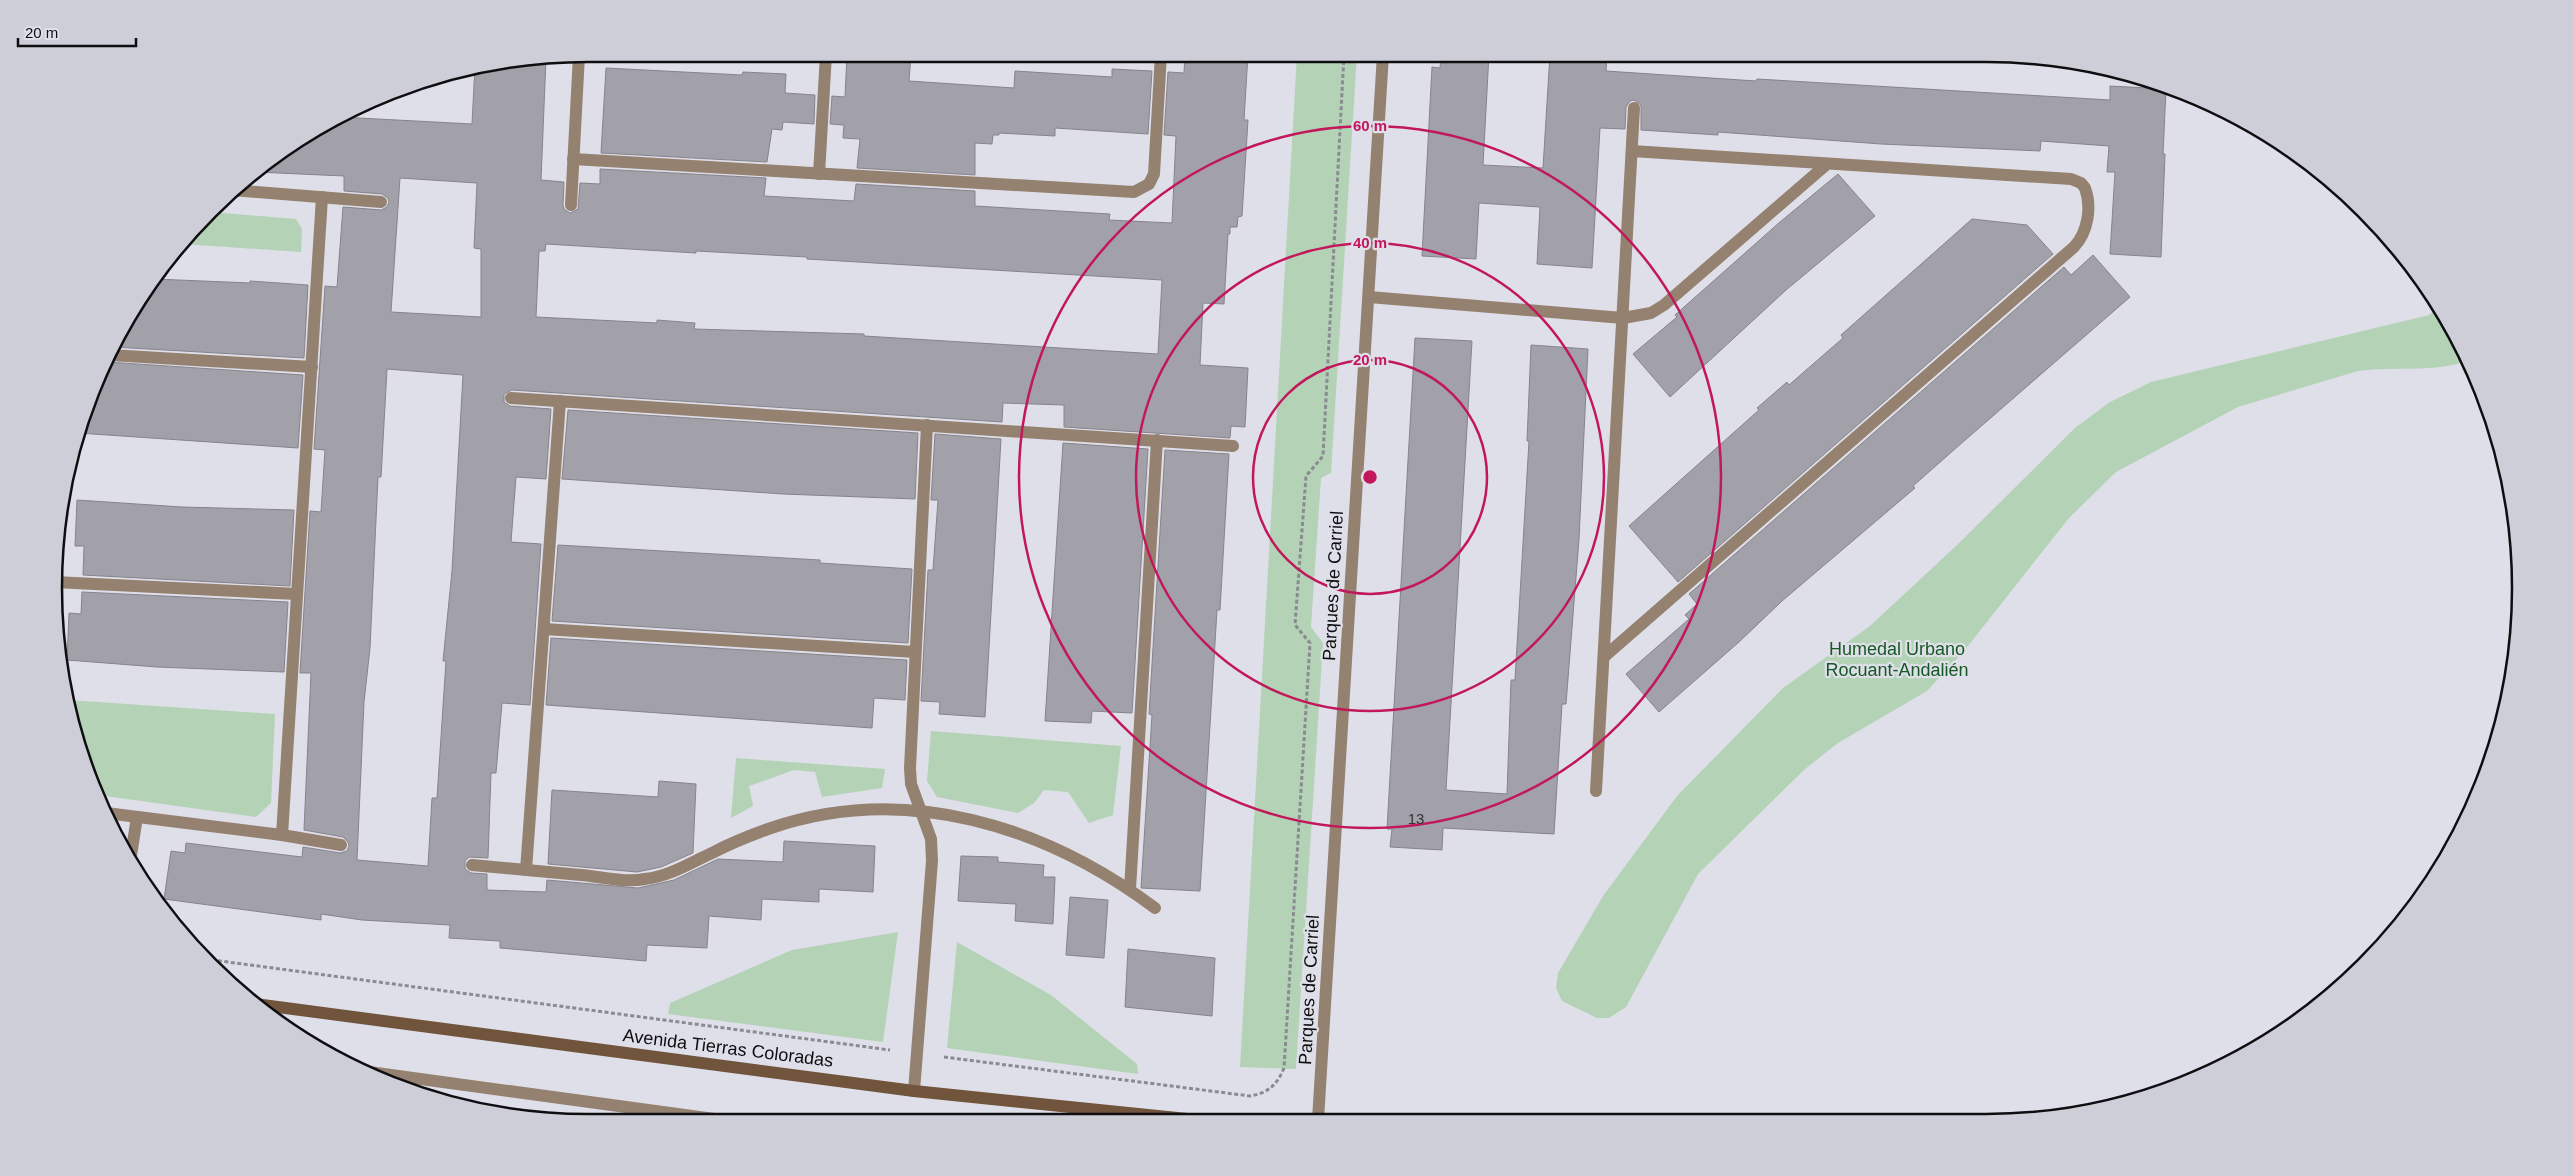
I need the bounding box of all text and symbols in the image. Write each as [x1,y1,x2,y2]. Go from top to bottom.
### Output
scale bar [18,15,135,47]
text: 20 m [25,24,58,41]
text: 60 m [1353,117,1387,134]
text: 40 m [1353,234,1387,251]
text: 20 m [1353,351,1387,368]
centre of rings [1361,468,1379,486]
street label: Parques de Carriel [1319,511,1347,661]
park label: Humedal Urbano Rocuant-Andalién [1825,639,1969,680]
house number: 13 [1408,810,1424,827]
street label: Parques de Carriel [1295,915,1323,1065]
street label: Avenida Tierras Coloradas [622,1025,834,1071]

